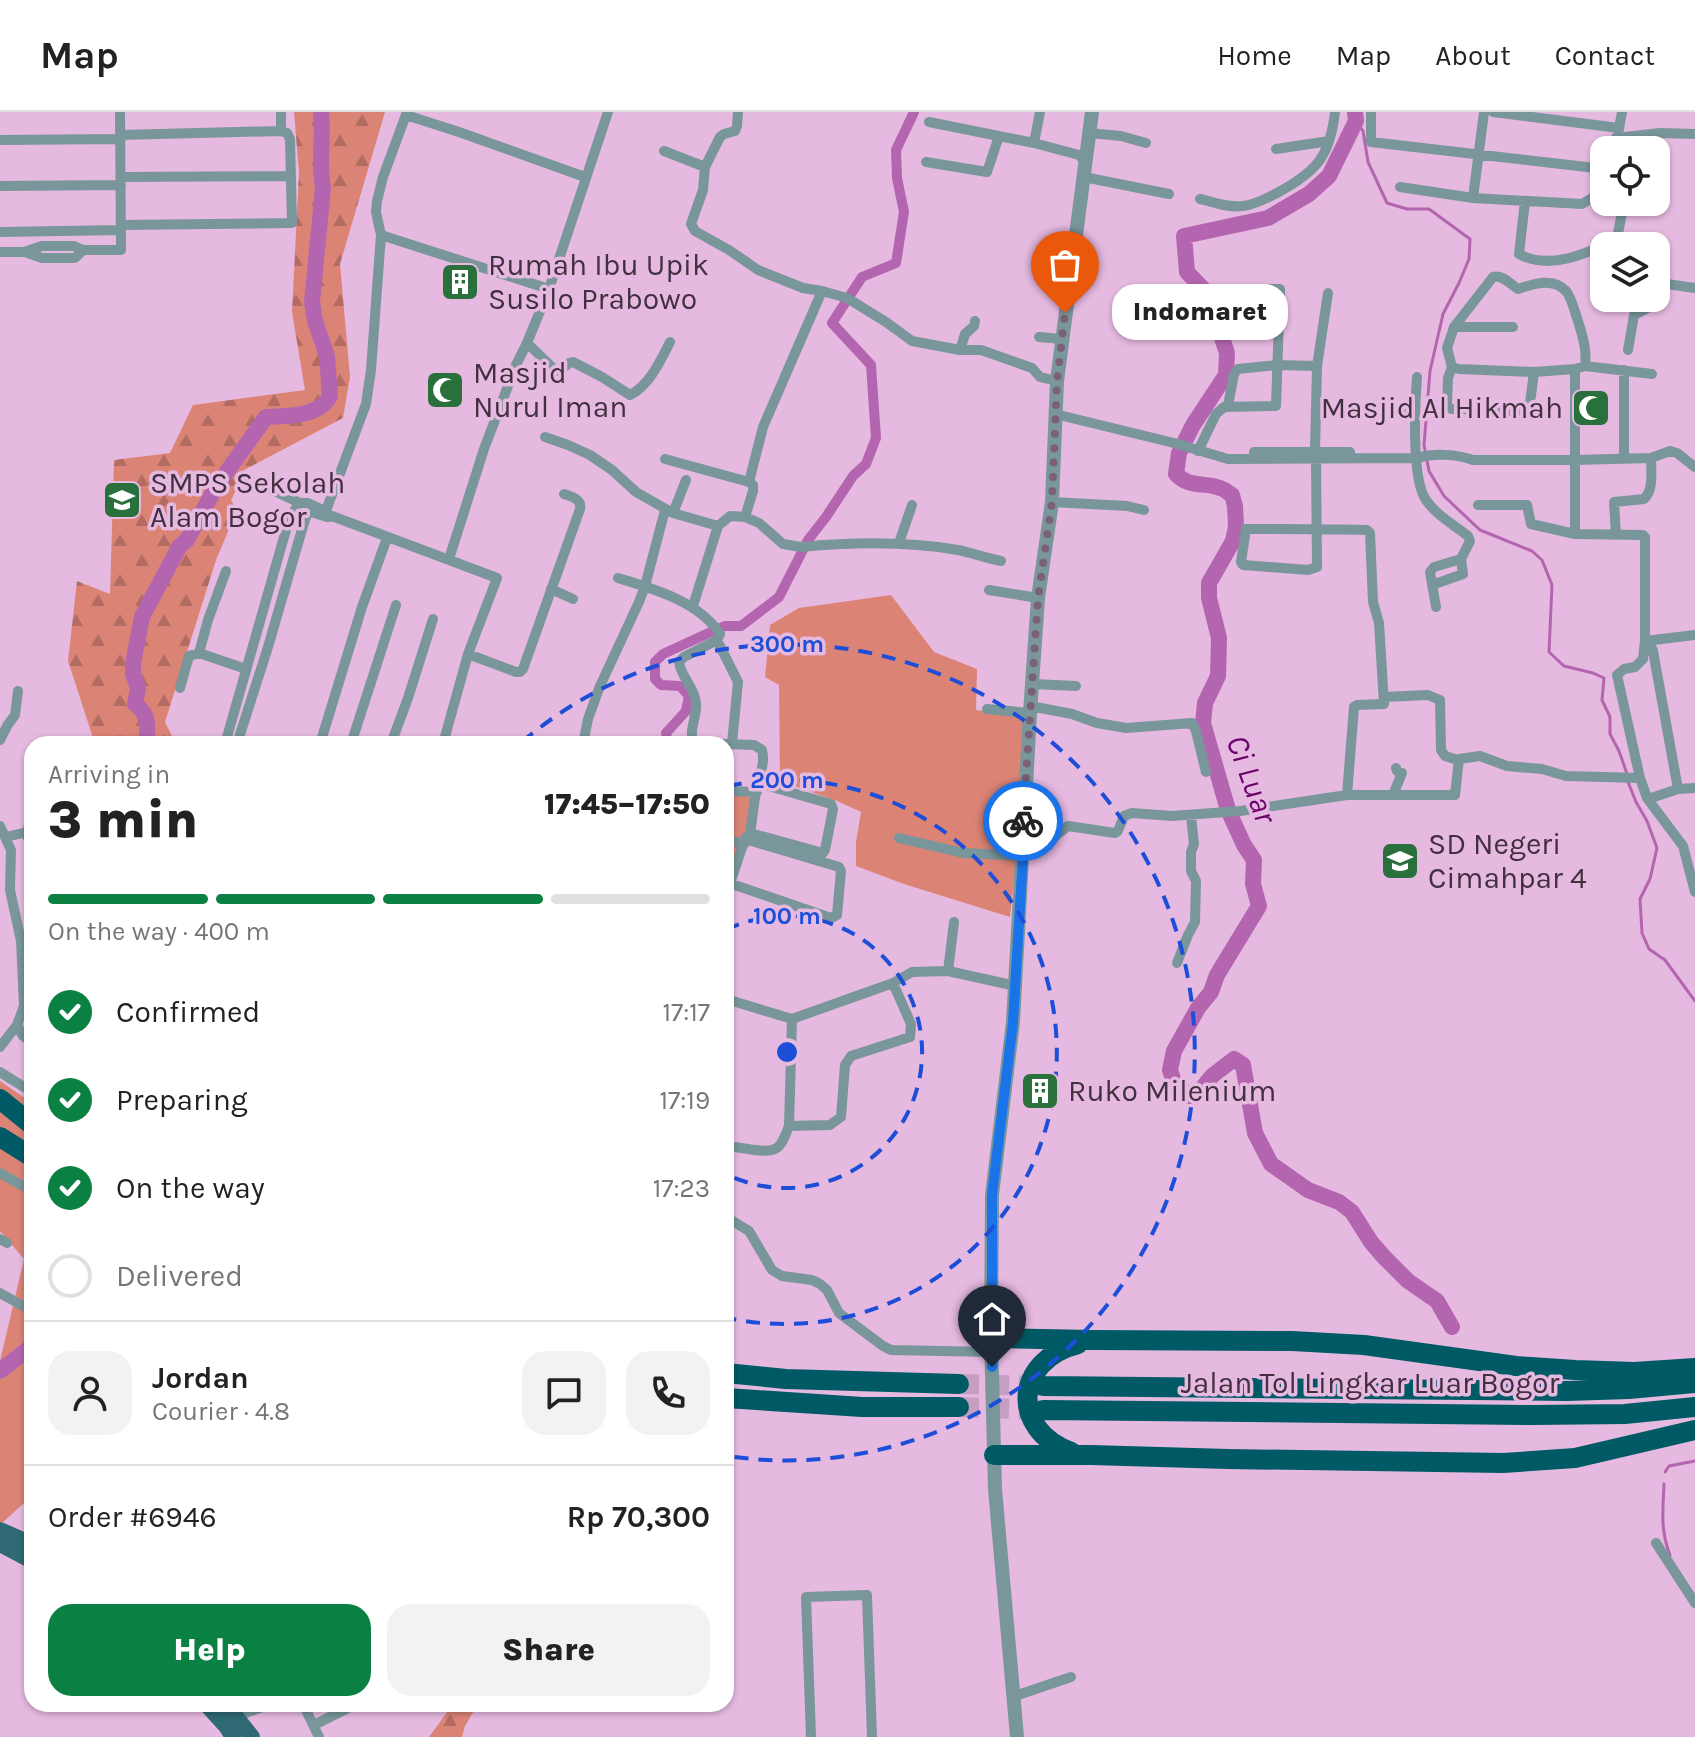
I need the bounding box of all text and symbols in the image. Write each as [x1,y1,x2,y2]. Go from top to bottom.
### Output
text: Map [40,33,119,78]
text: Home [1217,39,1292,72]
text: Map [1336,39,1391,72]
text: About [1435,39,1511,72]
text: Contact [1555,39,1655,72]
map controls [1590,136,1670,312]
button: locate [1590,136,1670,216]
pin [1031,231,1099,313]
button: layers [1590,232,1670,312]
icon: bag [1043,243,1087,287]
place label: Rumah Ibu Upik Susilo Prabowo [488,247,709,317]
building icon: Rumah Ibu Upik Susilo Prabowo [439,261,481,303]
callout: Indomaret [1113,285,1289,341]
text: Indomaret [1133,296,1267,327]
place label: Masjid Nurul Iman [473,355,627,425]
mosque icon: Masjid Nurul Iman [424,369,466,411]
mosque icon: Masjid Al Hikmah [1570,387,1612,429]
place label: Masjid Al Hikmah [1321,390,1563,426]
place label: SMPS Sekolah Alam Bogor [150,465,345,535]
school or university icon: SMPS Sekolah Alam Bogor [101,479,143,521]
text: 300 m [750,630,824,658]
water label: Ci Luar [1219,730,1285,829]
text: Arriving in [48,759,170,790]
text: 200 m [750,766,824,794]
courier [983,781,1063,861]
text: 17:45–17:50 [544,786,710,822]
text: 3 min [48,789,198,850]
icon: bike [1001,799,1045,843]
place label: SD Negeri Cimahpar 4 [1428,826,1587,896]
school or university icon: SD Negeri Cimahpar 4 [1379,840,1421,882]
text: 100 m [753,902,821,930]
text: On the way · 400 m [48,916,270,947]
icon: check [48,990,92,1034]
text: Confirmed [116,994,260,1030]
text: 17:17 [662,997,710,1028]
centre of rings [773,1038,801,1066]
building icon: Ruko Milenium [1019,1070,1061,1112]
place label: Ruko Milenium [1068,1073,1276,1109]
icon: check [48,1078,92,1122]
text: Preparing [116,1082,248,1118]
text: 17:19 [660,1085,710,1116]
icon: check [48,1166,92,1210]
text: On the way [116,1170,265,1206]
text: 17:23 [653,1173,710,1204]
text: Delivered [116,1258,243,1294]
pin [958,1285,1026,1367]
icon: home [970,1297,1014,1341]
button: person [48,1351,132,1435]
button: chat [522,1351,606,1435]
button: phone [626,1351,710,1435]
text: Jordan [152,1360,249,1396]
street label: Jalan Tol Lingkar Luar Bogor [1181,1365,1559,1401]
text: Courier · 4.8 [152,1396,290,1427]
text: Order #6946 [48,1499,217,1535]
text: Rp 70,300 [567,1499,710,1535]
button: Help [48,1604,371,1696]
button: Share [387,1604,710,1696]

